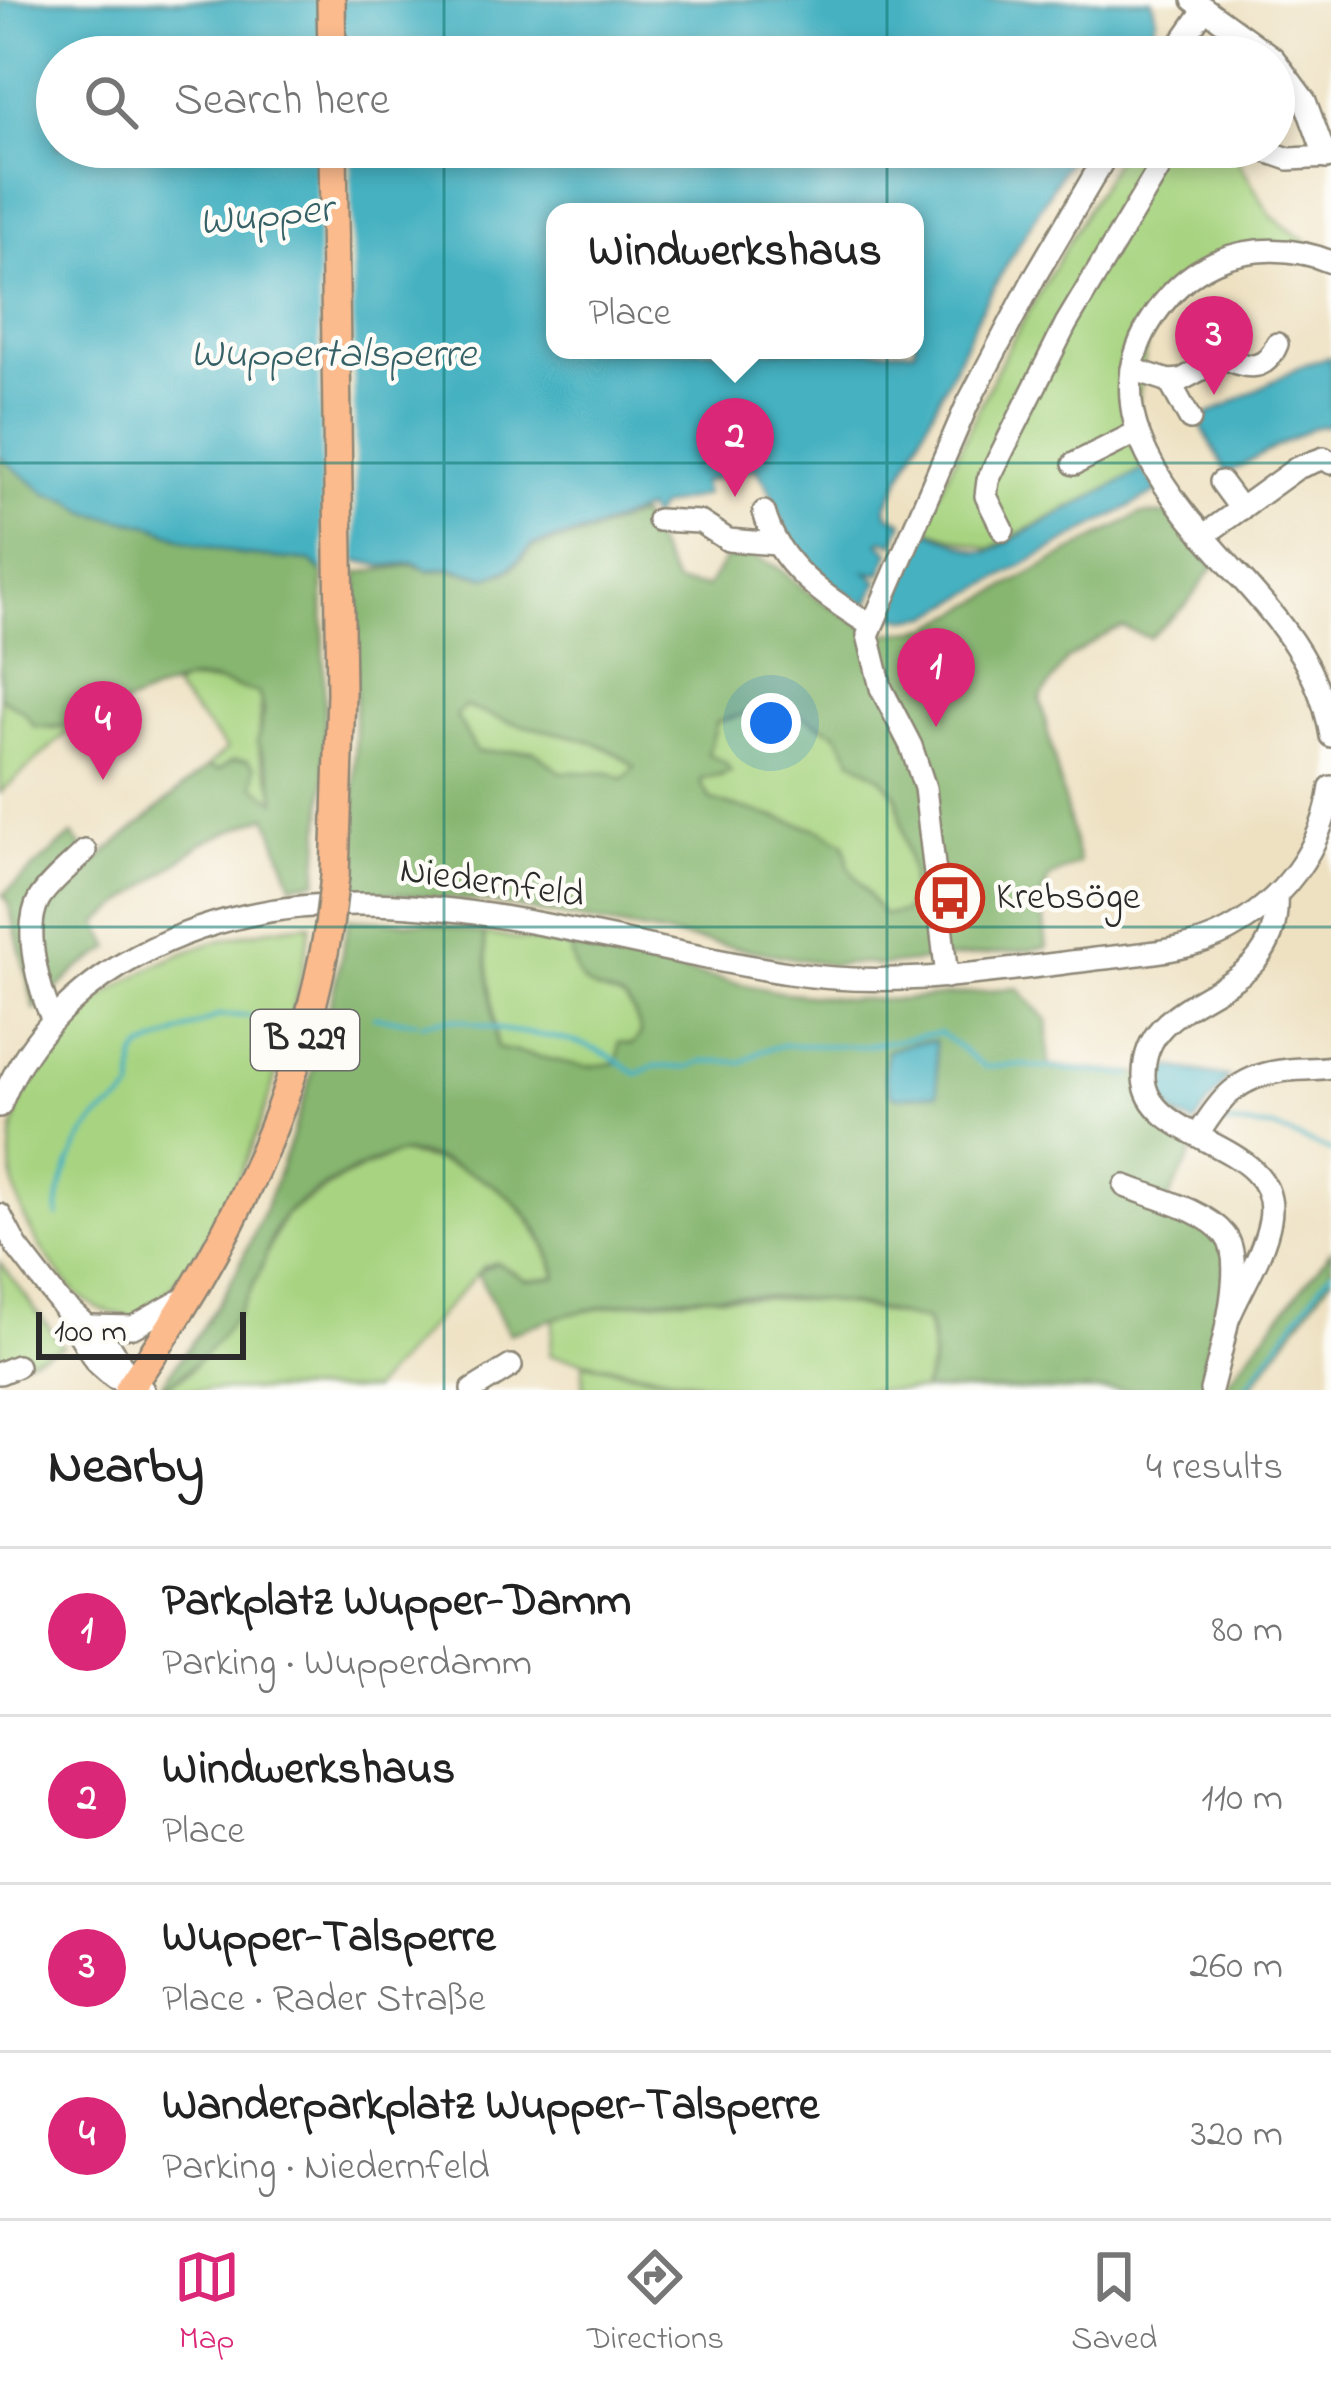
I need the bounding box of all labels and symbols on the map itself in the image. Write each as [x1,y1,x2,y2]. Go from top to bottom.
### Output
water label: Wupper [196,179,341,254]
pin: 3 [1175,296,1253,395]
water label: Wuppertalsperre [190,325,478,386]
pin: 2 [696,398,774,497]
pin: 1 [897,628,975,727]
pin: 4 [64,681,142,780]
your location [741,693,801,753]
street label: Niedernfeld [396,843,588,925]
bus stop icon: Krebsöge [915,863,985,933]
place label: Krebsöge [996,870,1141,927]
road number: B 229 [251,1010,359,1070]
scale bar [36,1306,246,1359]

